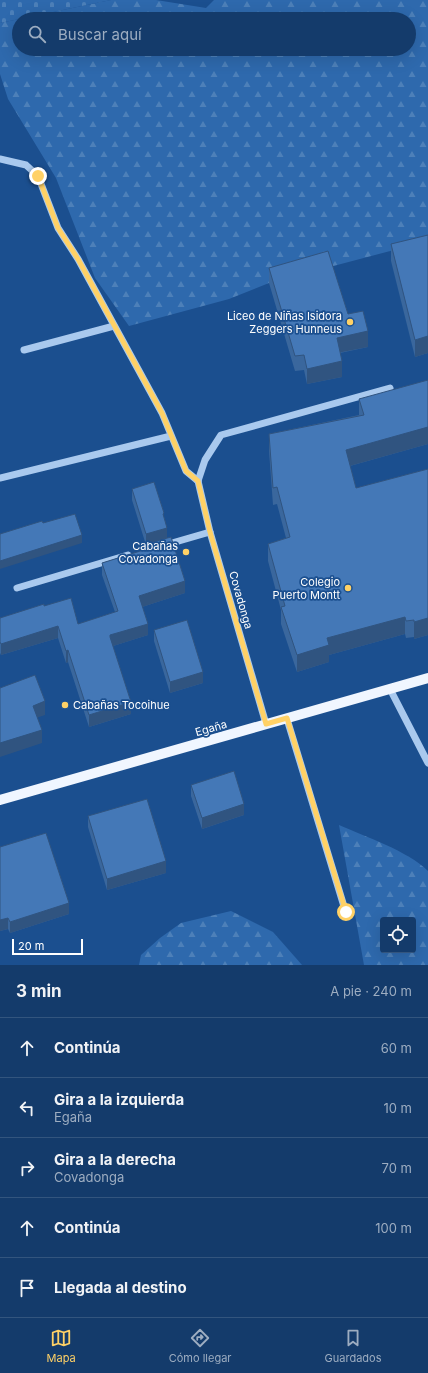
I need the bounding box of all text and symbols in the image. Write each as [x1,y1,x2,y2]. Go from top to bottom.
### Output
search box [12,12,416,56]
icon: search [26,23,48,45]
text: Buscar aquí [58,25,142,44]
route end [29,167,47,185]
place label: Liceo de Niñas Isidora Zeggers Hunneus [227,309,342,336]
marker: Liceo de Niñas Isidora Zeggers Hunneus [345,317,355,327]
place label: Cabañas Covadonga [119,539,178,566]
marker: Cabañas Covadonga [181,547,191,557]
street label: Covadonga [226,569,256,631]
place label: Colegio Puerto Montt [273,575,340,602]
marker: Colegio Puerto Montt [343,583,353,593]
place label: Cabañas Tocoihue [73,698,170,712]
marker: Cabañas Tocoihue [60,700,70,710]
street label: Egaña [194,717,228,739]
route start [337,903,355,921]
map controls [380,917,416,953]
button: locate [380,917,416,953]
scale bar [12,937,83,956]
text: 20 m [18,939,44,953]
text: 3 min [16,981,62,1001]
text: A pie · 240 m [330,983,412,999]
icon: ahead [16,1037,38,1059]
text: Continúa [54,1038,121,1057]
text: 60 m [381,1040,412,1056]
text: Gira a la izquierda [54,1090,184,1109]
icon: left [16,1097,38,1119]
text: 10 m [383,1100,412,1116]
text: Egaña [54,1109,92,1125]
text: Gira a la derecha [54,1150,176,1169]
icon: right [16,1157,38,1179]
text: 70 m [382,1160,412,1176]
text: Covadonga [54,1169,124,1185]
icon: ahead [16,1217,38,1239]
text: Continúa [54,1218,121,1237]
text: 100 m [375,1220,412,1236]
icon: arrive [16,1277,38,1299]
text: Llegada al destino [54,1278,187,1297]
tab: Mapa [47,1327,76,1365]
tab: Cómo llegar [169,1327,232,1365]
tab: Guardados [325,1327,381,1365]

